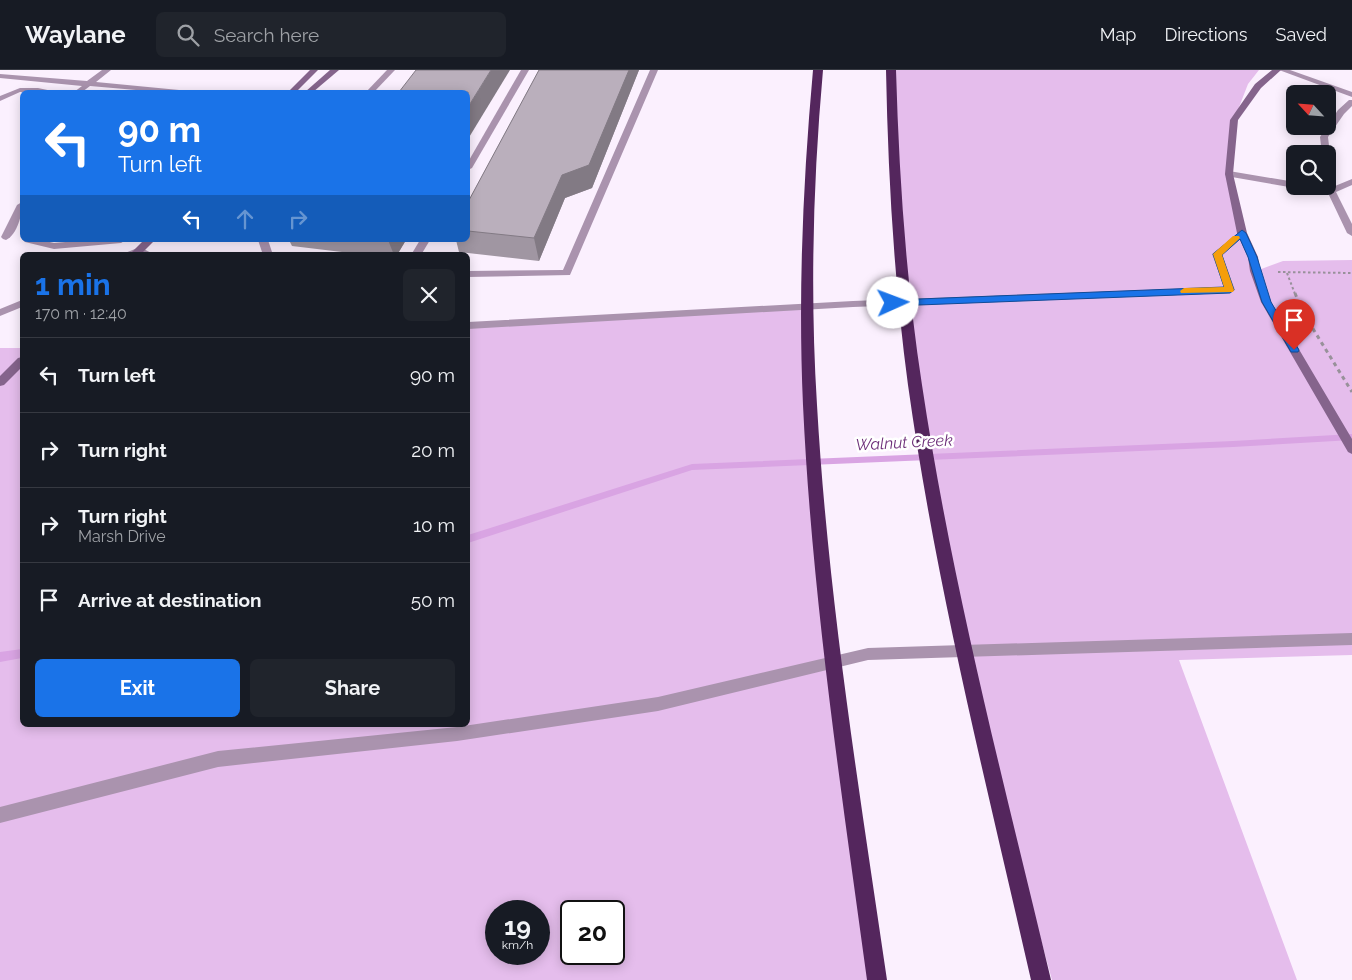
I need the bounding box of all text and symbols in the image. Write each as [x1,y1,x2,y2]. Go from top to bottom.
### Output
search box [156,12,506,57]
text: Waylane [25,20,126,49]
icon: search [174,21,202,49]
text: Search here [214,24,319,46]
text: Map [1100,24,1136,45]
text: Directions [1164,24,1248,45]
text: Saved [1276,24,1327,45]
north arrow [1286,85,1336,135]
map controls [1286,85,1336,195]
text: 90 m [118,109,201,150]
icon: left [35,110,100,175]
button: search [1286,145,1336,195]
text: Turn left [118,151,202,177]
icon: left [178,205,206,233]
icon: ahead [231,205,259,233]
icon: right [284,205,312,233]
text: 1 min [35,267,111,302]
button: close [403,269,455,321]
position arrow [866,276,918,328]
pin [1273,299,1315,350]
text: 170 m · 12:40 [35,304,127,323]
icon: arrive [1280,306,1308,334]
icon: left [35,361,63,389]
text: Turn left [78,364,155,386]
text: 90 m [410,364,455,386]
water label: Walnut Creek [855,430,954,455]
icon: right [35,436,63,464]
text: Turn right [78,439,167,461]
text: 20 m [411,439,455,461]
text: Turn right [78,505,167,527]
icon: right [35,511,63,539]
text: 10 m [413,514,455,536]
text: Marsh Drive [78,527,166,546]
icon: arrive [35,586,63,614]
text: Arrive at destination [78,589,262,611]
text: 50 m [411,589,455,611]
button: Exit [35,659,240,717]
button: Share [250,659,455,717]
speed limit sign: 20 [560,900,625,965]
text: 19 [504,911,531,941]
text: km/h [502,938,533,952]

